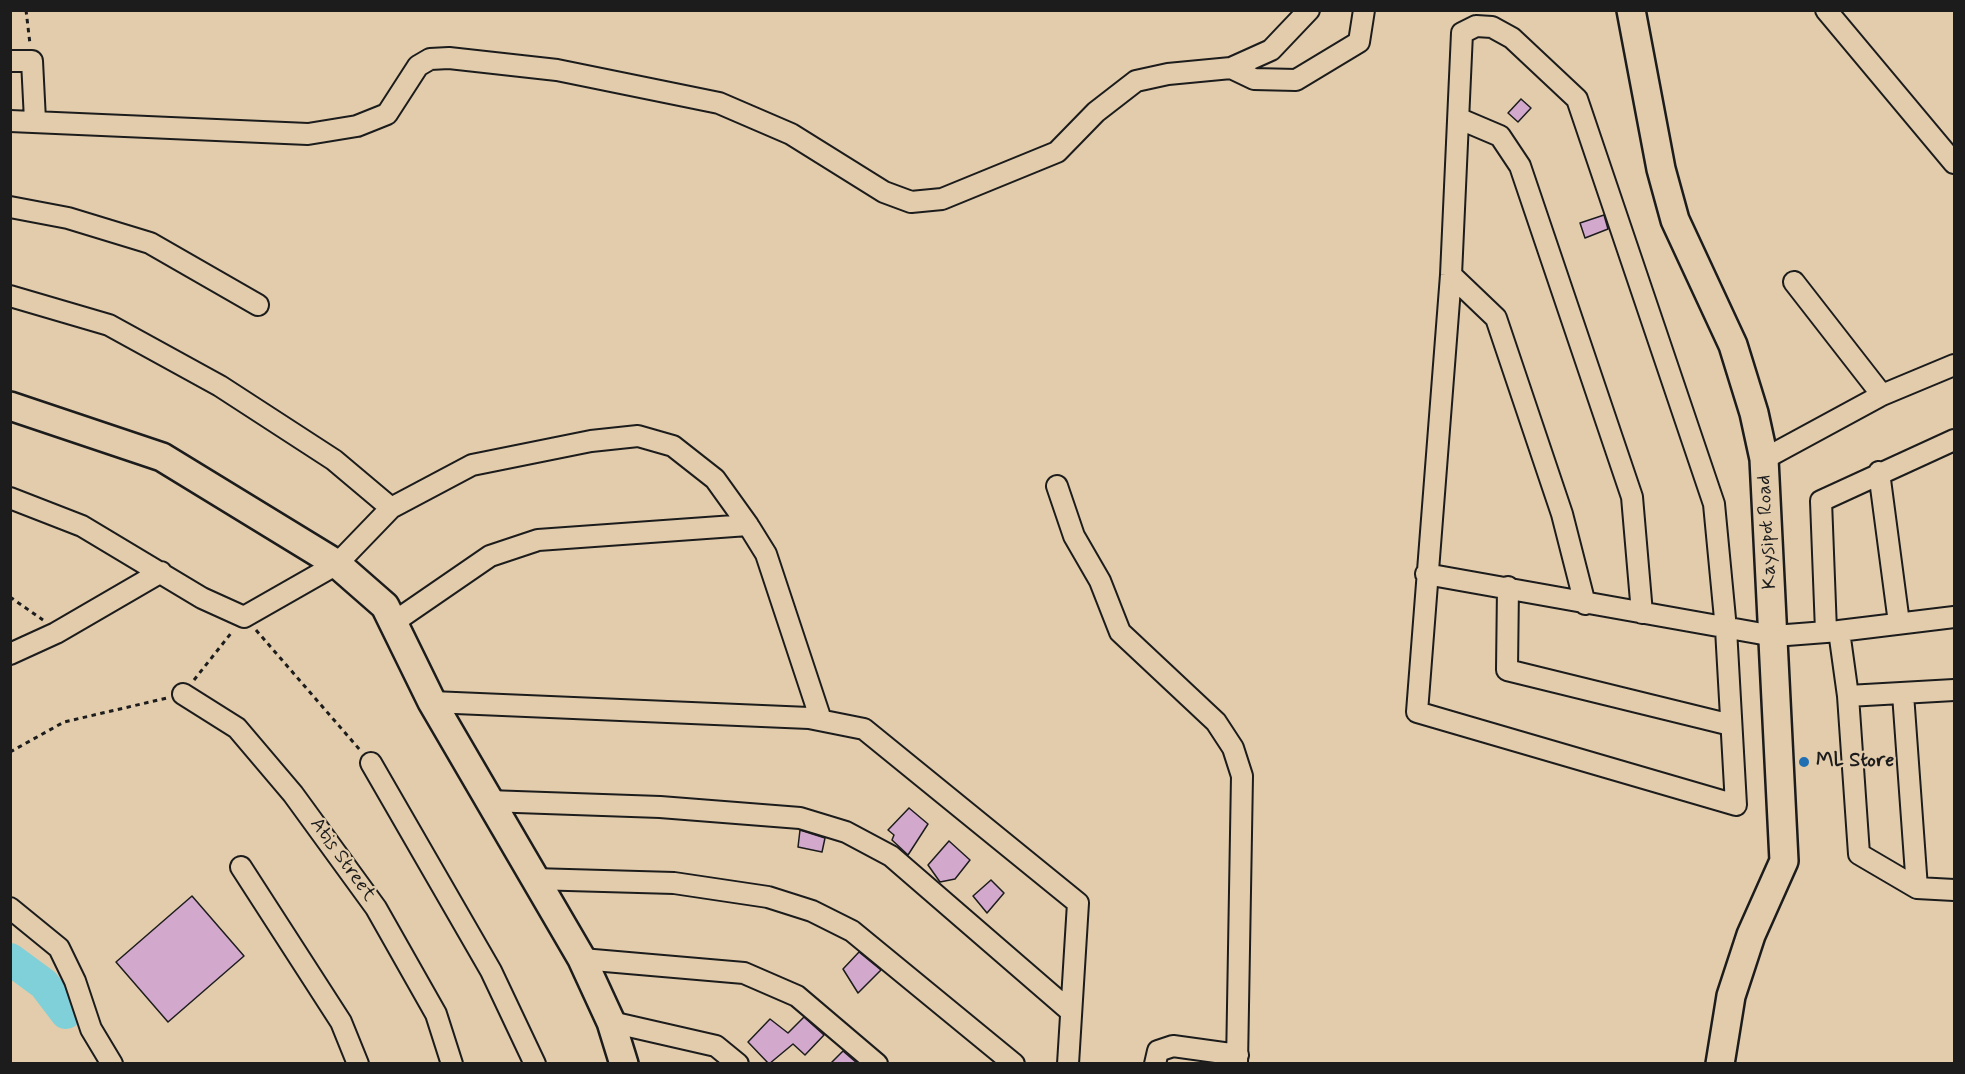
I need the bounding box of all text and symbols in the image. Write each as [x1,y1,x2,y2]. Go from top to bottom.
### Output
street label: Kaysipot Road [1753,474,1783,590]
place label: ML Store [1816,750,1894,774]
marker: ML Store [1797,755,1811,769]
street label: Atis Street [304,814,380,906]

